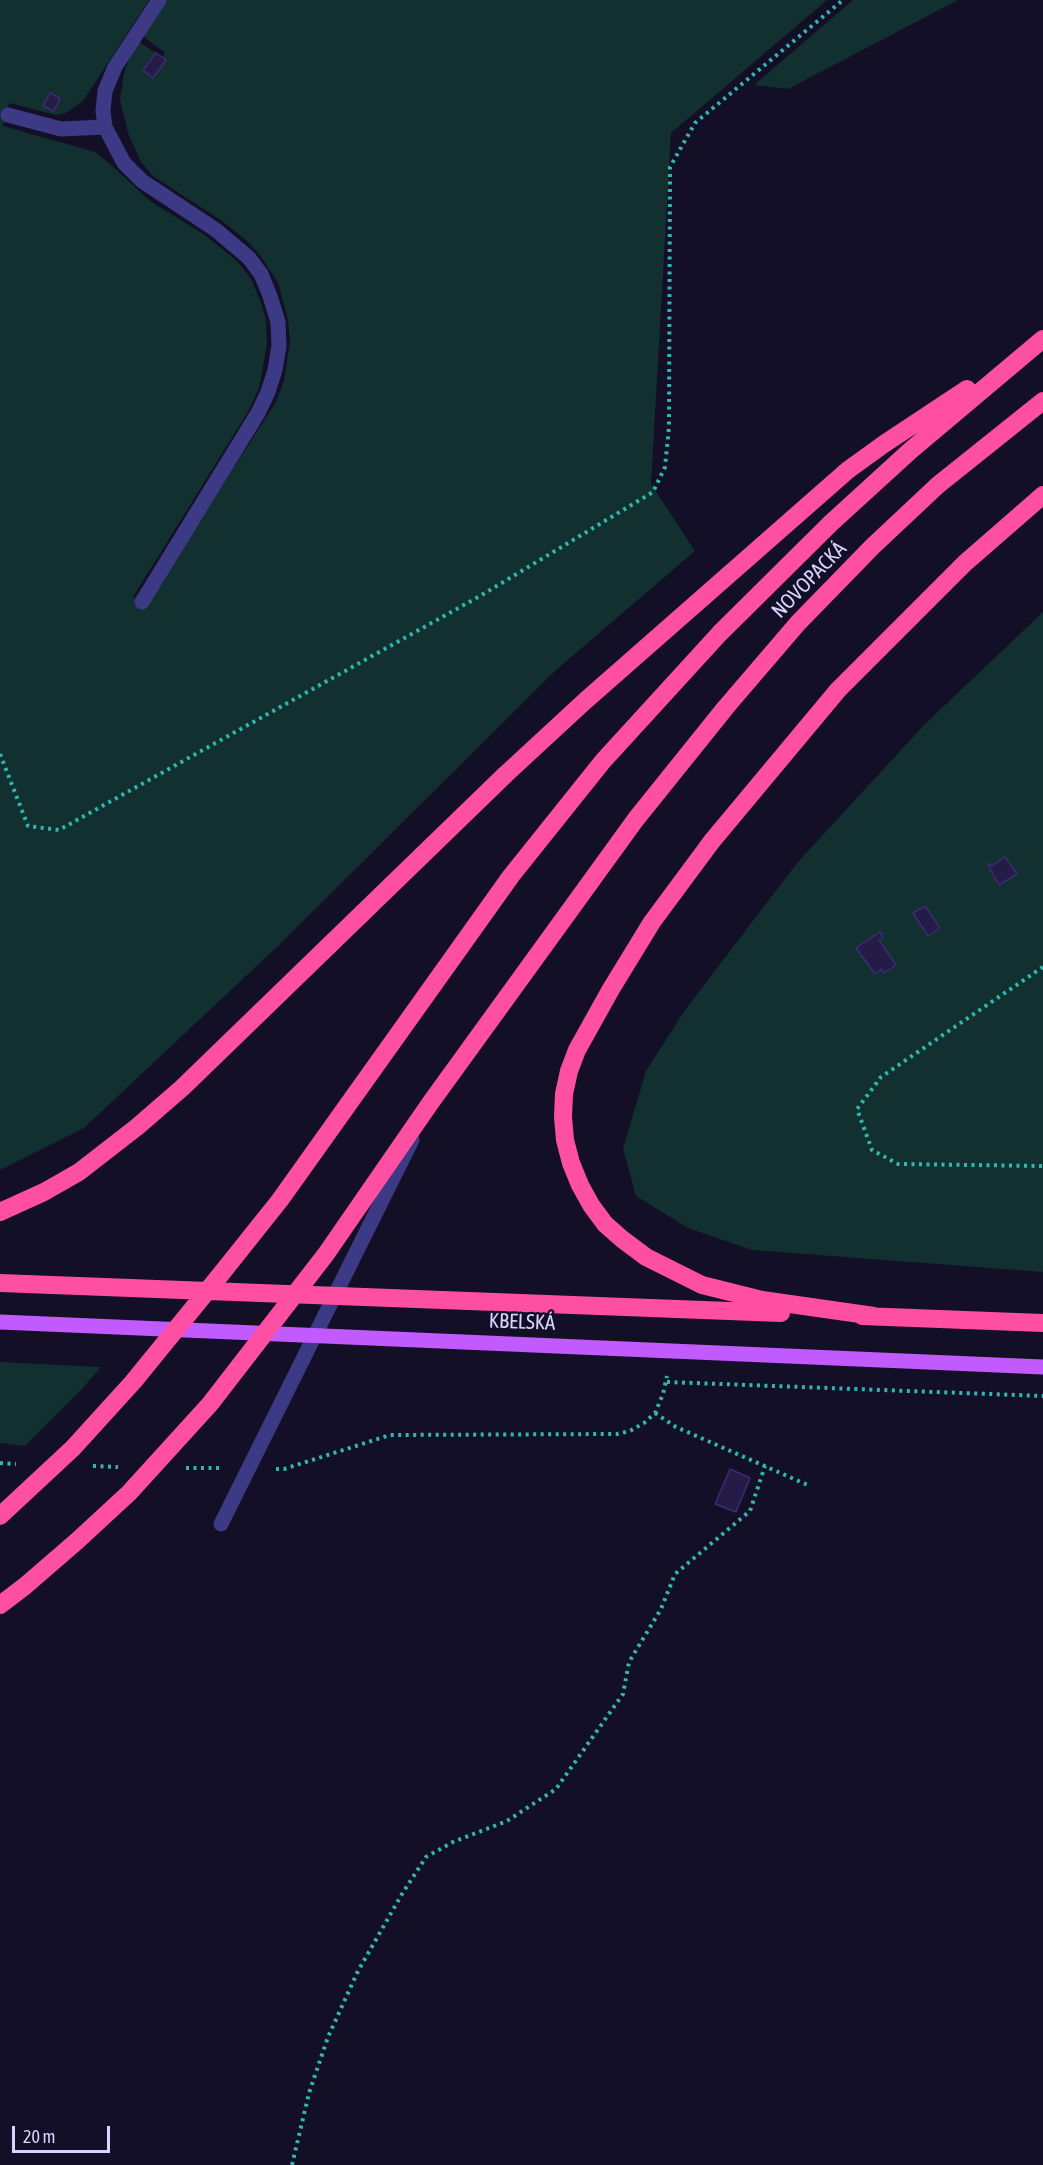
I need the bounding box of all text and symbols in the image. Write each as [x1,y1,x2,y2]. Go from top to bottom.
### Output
street label: NOVOPACKÁ [766,537,852,623]
street label: KBELSKÁ [488,1308,556,1336]
scale bar [15,2114,112,2152]
text: 20 m [23,2126,55,2147]

